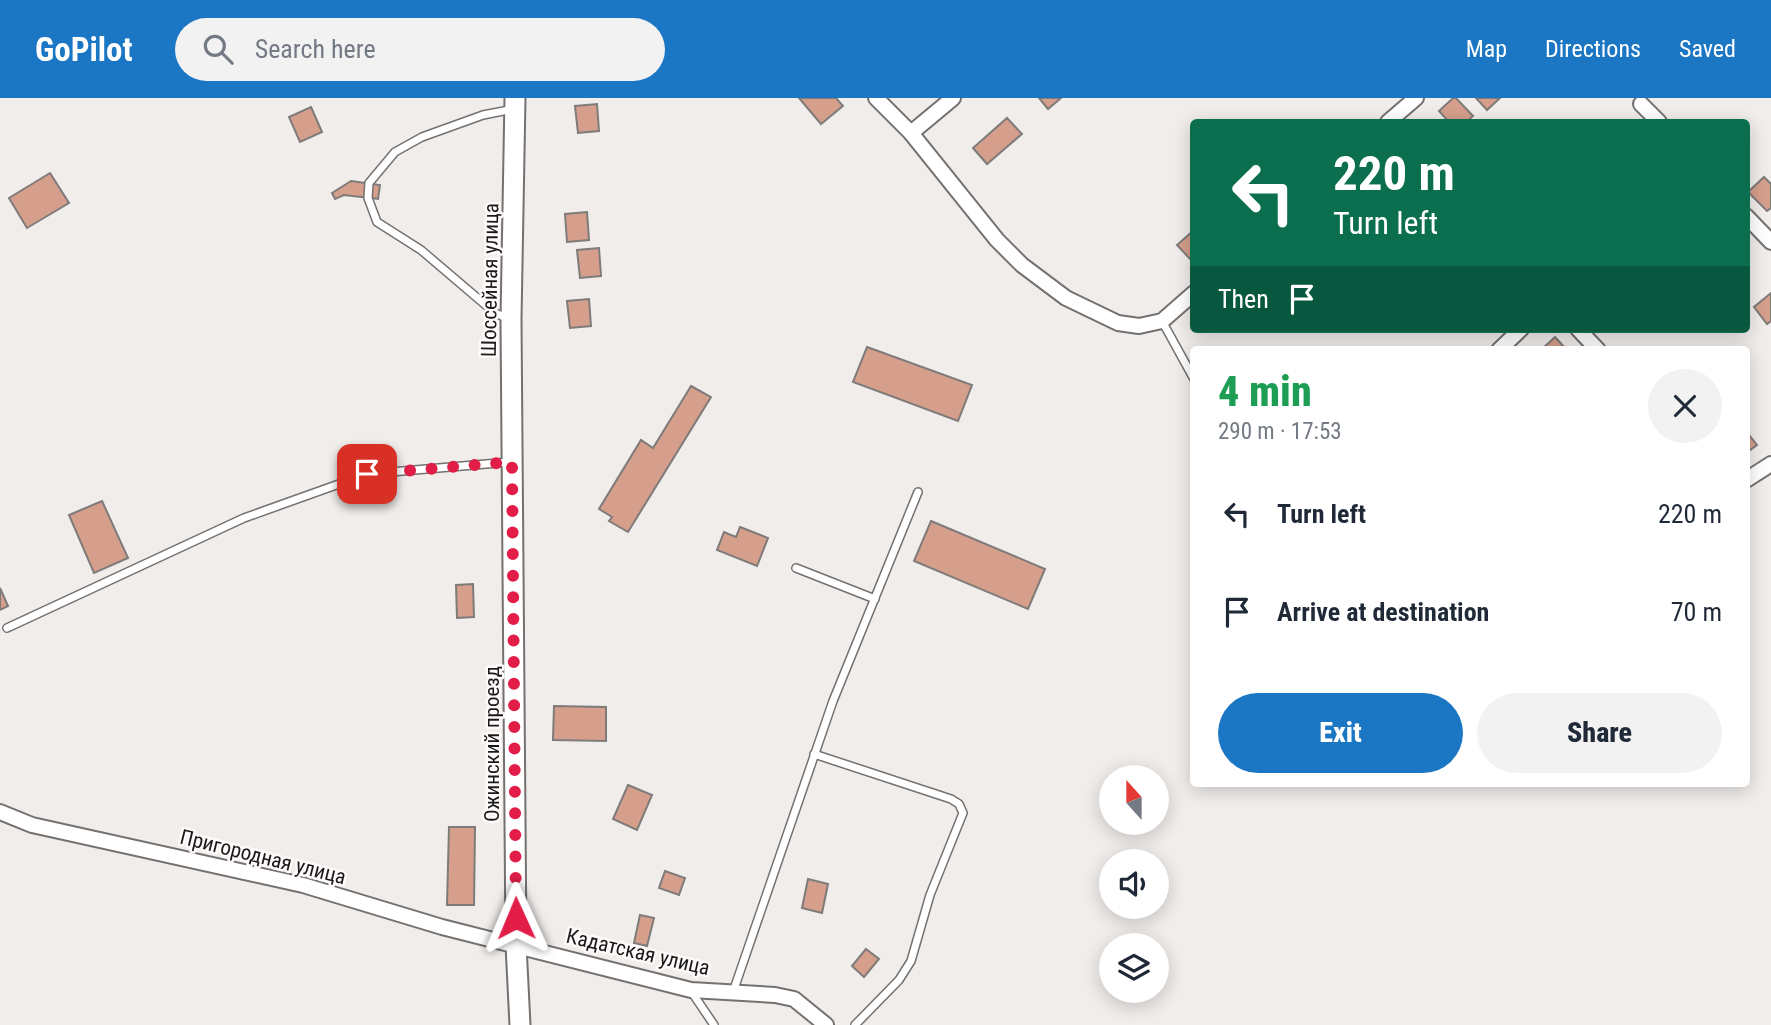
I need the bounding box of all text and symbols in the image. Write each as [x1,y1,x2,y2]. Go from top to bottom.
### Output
search box [175,18,665,81]
text: GoPilot [35,30,133,69]
icon: search [199,30,237,68]
text: Search here [255,34,376,64]
text: Map [1466,35,1507,63]
text: Directions [1545,35,1641,63]
text: Saved [1679,35,1736,63]
text: 220 m [1333,145,1455,202]
icon: left [1218,147,1309,238]
street label: Шоссейная улица [477,203,503,357]
text: Turn left [1333,204,1438,242]
icon: arrive [1283,280,1321,318]
text: Then [1218,284,1269,314]
text: 4 min [1218,367,1312,416]
button: close [1648,369,1722,443]
text: 290 m · 17:53 [1218,418,1342,445]
pin [337,444,397,504]
icon: arrive [348,455,386,493]
icon: left [1218,495,1256,533]
text: Turn left [1277,499,1366,529]
text: 220 m [1658,499,1722,529]
icon: arrive [1218,593,1256,631]
text: Arrive at destination [1277,597,1489,627]
text: 70 m [1671,597,1722,627]
street label: Ожинский проезд [480,666,504,822]
button: Exit [1218,693,1463,773]
button: Share [1477,693,1722,773]
north arrow [1099,765,1169,835]
map controls [1099,765,1169,1003]
street label: Пригородная улица [178,825,348,889]
button: sound [1099,849,1169,919]
position arrow [479,881,553,955]
street label: Кадатская улица [564,924,712,980]
button: layers [1099,933,1169,1003]

